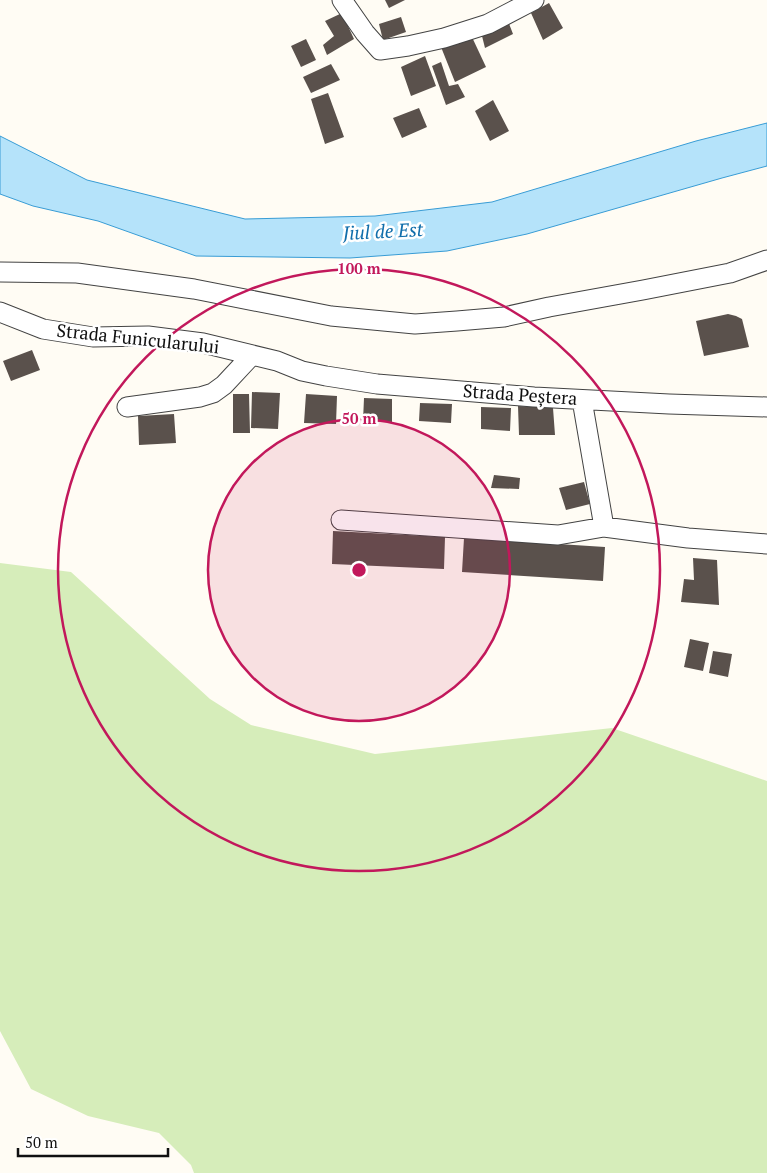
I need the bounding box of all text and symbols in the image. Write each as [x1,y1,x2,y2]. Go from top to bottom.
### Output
water label: Jiul de Est [341,216,424,245]
text: 100 m [337,258,381,278]
street label: Strada Funicularului [55,318,221,358]
street label: Strada Peștera [462,378,578,410]
text: 50 m [342,408,377,428]
centre of rings [350,561,368,579]
scale bar [18,1126,168,1158]
text: 50 m [25,1132,58,1152]

